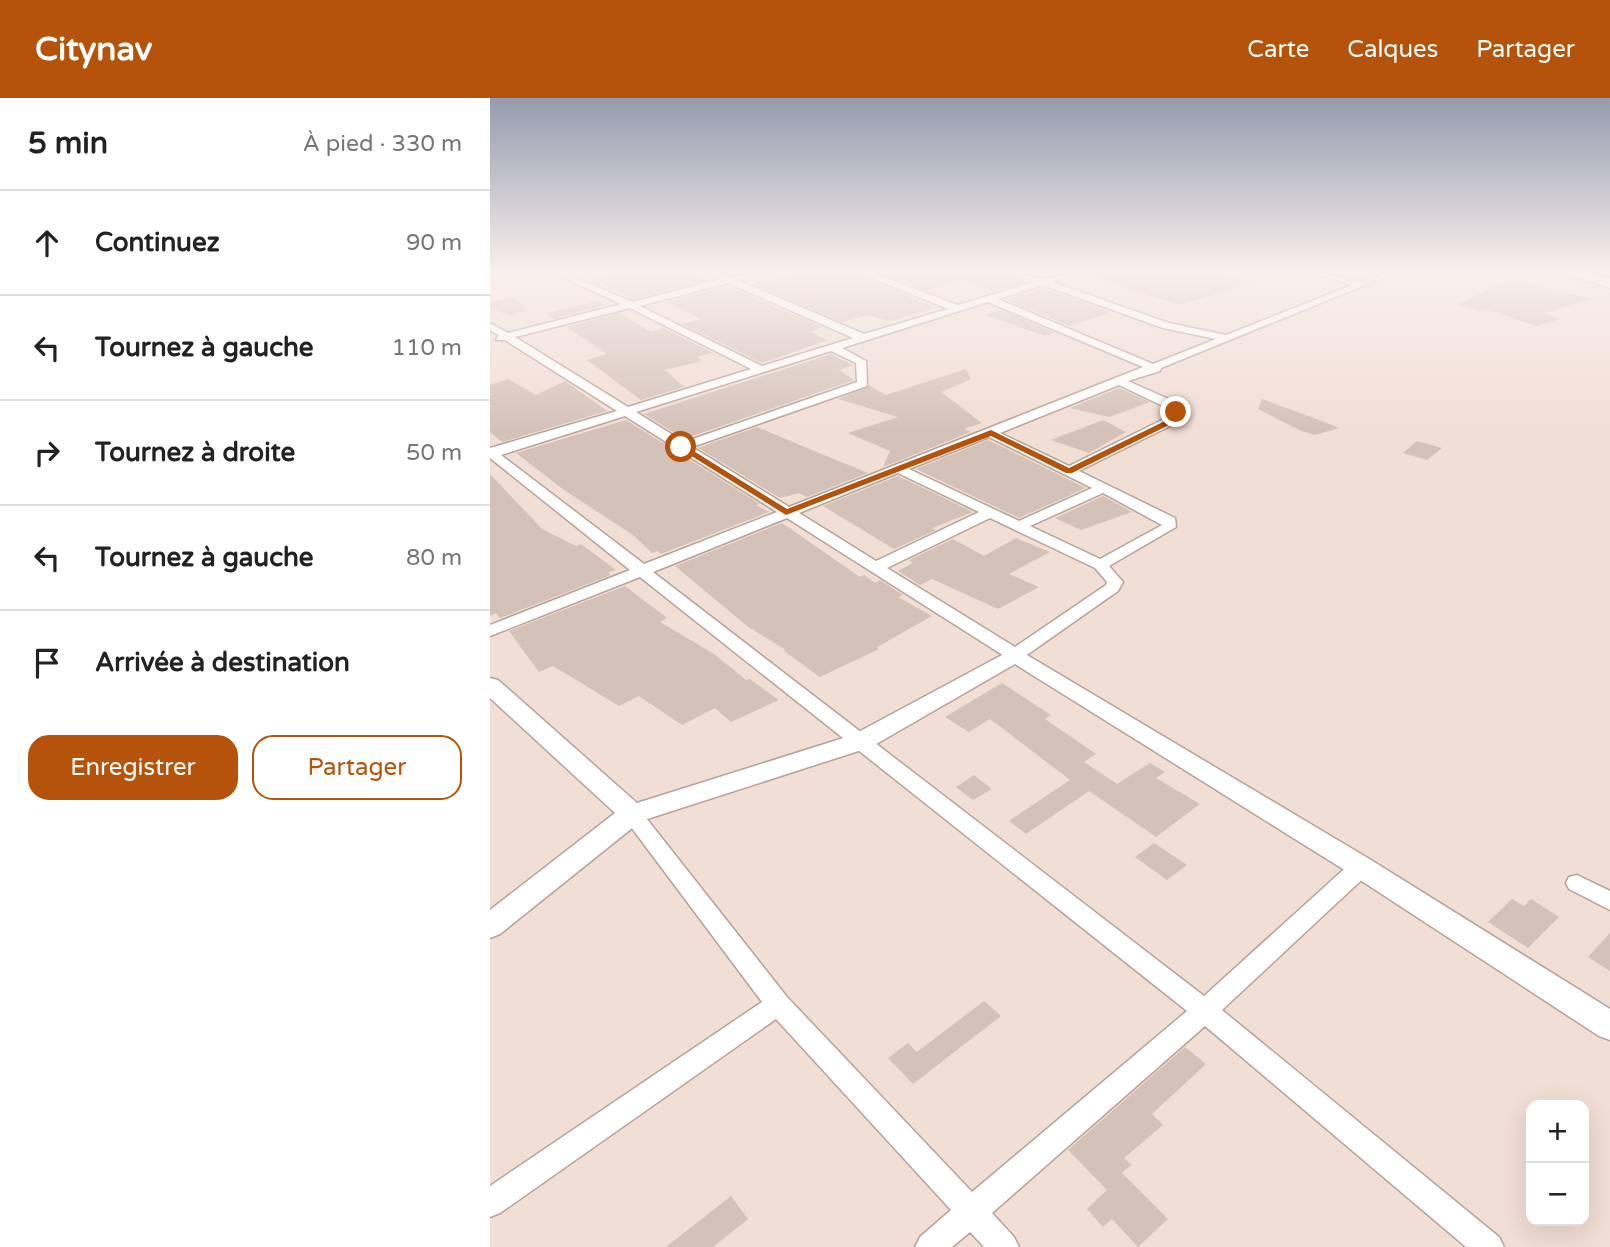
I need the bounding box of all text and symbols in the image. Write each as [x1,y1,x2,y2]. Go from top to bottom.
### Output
text: Citynav [35,30,152,69]
text: Carte [1247,35,1309,64]
text: Calques [1347,35,1438,64]
text: Partager [1476,35,1575,64]
text: 5 min [28,125,108,162]
text: À pied · 330 m [303,130,462,158]
icon: ahead [28,224,66,262]
text: Continuez [95,227,220,258]
text: 90 m [406,229,462,257]
icon: left [28,329,66,367]
text: Tournez à gauche [95,332,314,363]
text: 110 m [392,334,462,362]
route end [1160,396,1191,427]
route start [665,431,696,462]
icon: right [28,434,66,472]
text: Tournez à droite [95,437,295,468]
text: 50 m [406,439,462,467]
icon: left [28,539,66,577]
text: Tournez à gauche [95,542,314,573]
text: 80 m [406,544,462,572]
icon: arrive [28,644,66,682]
text: Arrivée à destination [95,647,350,678]
button: Enregistrer [28,735,238,800]
button: Partager [252,735,462,800]
map controls [1526,1100,1589,1226]
button: + [1526,1100,1589,1163]
button: − [1526,1163,1589,1226]

